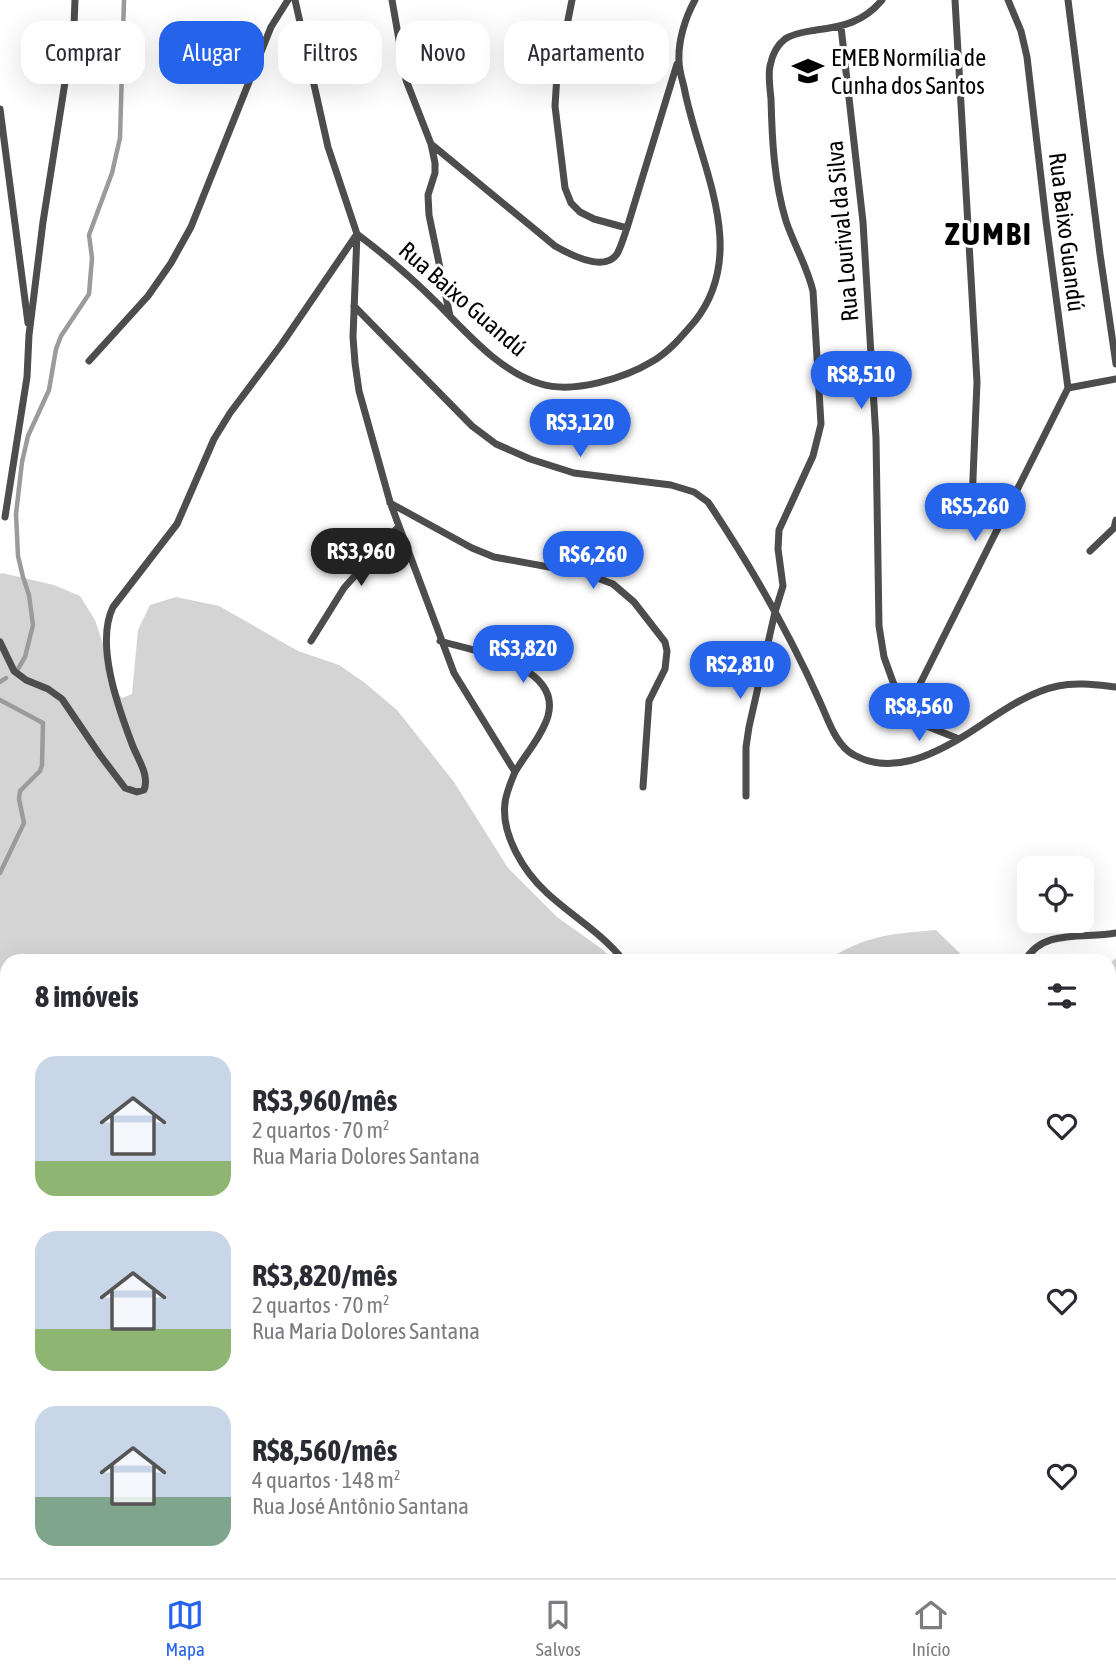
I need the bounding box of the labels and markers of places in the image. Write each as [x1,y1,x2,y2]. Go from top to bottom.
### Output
place label: EMEB Normília de Cunha dos Santos [831,44,986,99]
school or university icon: EMEB Normília de Cunha dos Santos [791,54,825,88]
pin: R$8,510 [796,352,926,411]
pin: R$3,120 [515,400,645,459]
pin: R$5,260 [910,484,1040,543]
pin: R$3,960 [296,528,426,588]
pin: R$6,260 [528,532,658,591]
pin: R$3,820 [458,626,588,685]
pin: R$2,810 [675,642,805,701]
pin: R$8,560 [854,684,984,743]

